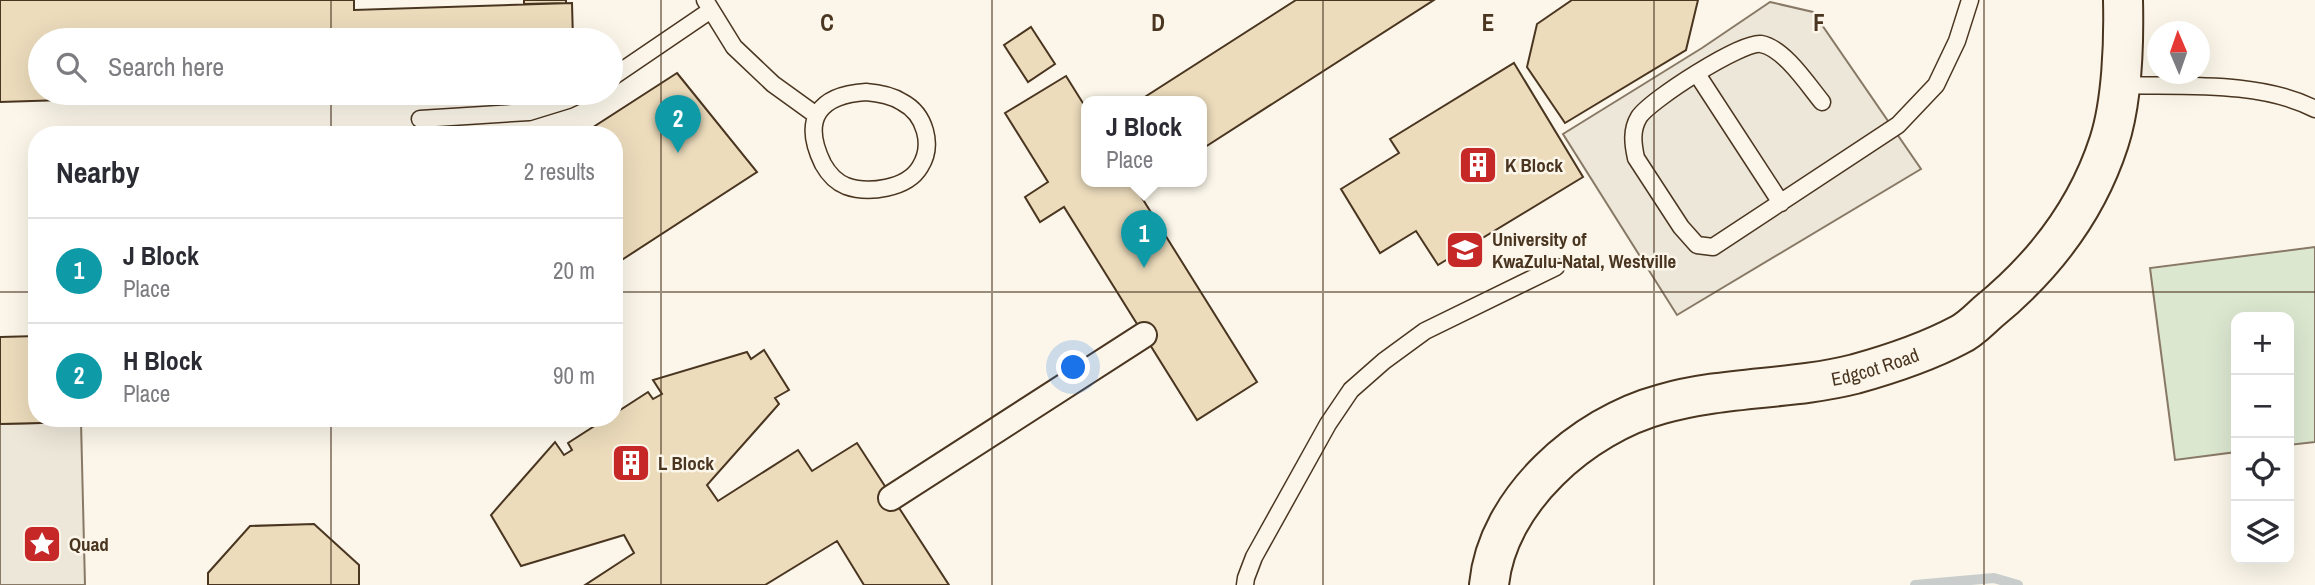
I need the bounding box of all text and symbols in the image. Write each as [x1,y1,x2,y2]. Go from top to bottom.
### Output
text: C [820,7,834,38]
text: D [1151,7,1165,38]
text: E [1482,7,1494,38]
text: F [1813,7,1825,38]
north arrow [2147,21,2210,84]
search box [28,28,623,105]
icon: search [52,48,90,86]
text: Search here [108,49,224,84]
pin: 2 [655,95,701,153]
popup [1081,96,1207,187]
text: J Block [1106,109,1182,144]
text: Place [1106,144,1153,175]
building icon: K Block [1457,144,1499,186]
text: Nearby [56,152,139,192]
place label: K Block [1505,152,1563,178]
text: 2 results [524,156,595,187]
pin: 1 [1121,210,1167,268]
place label: University of KwaZulu-Natal, Westville [1492,226,1676,274]
school or university icon: University of KwaZulu-Natal, Westville [1444,229,1486,271]
text: J Block [123,238,199,273]
text: 1 [74,255,84,286]
text: 20 m [553,255,595,286]
text: Place [123,273,170,304]
map controls [2231,312,2294,564]
button: + [2231,312,2294,375]
street label: Edgcot Road [1829,341,1923,392]
text: H Block [123,343,202,378]
your location [1056,350,1090,384]
text: 2 [74,360,84,391]
text: 90 m [553,360,595,391]
button: − [2231,375,2294,438]
text: Place [123,378,170,409]
button: locate [2231,438,2294,501]
building icon: L Block [610,442,652,484]
place label: L Block [658,450,714,476]
button: layers [2231,501,2294,564]
place icon: Quad [21,523,63,565]
place label: Quad [69,531,109,557]

